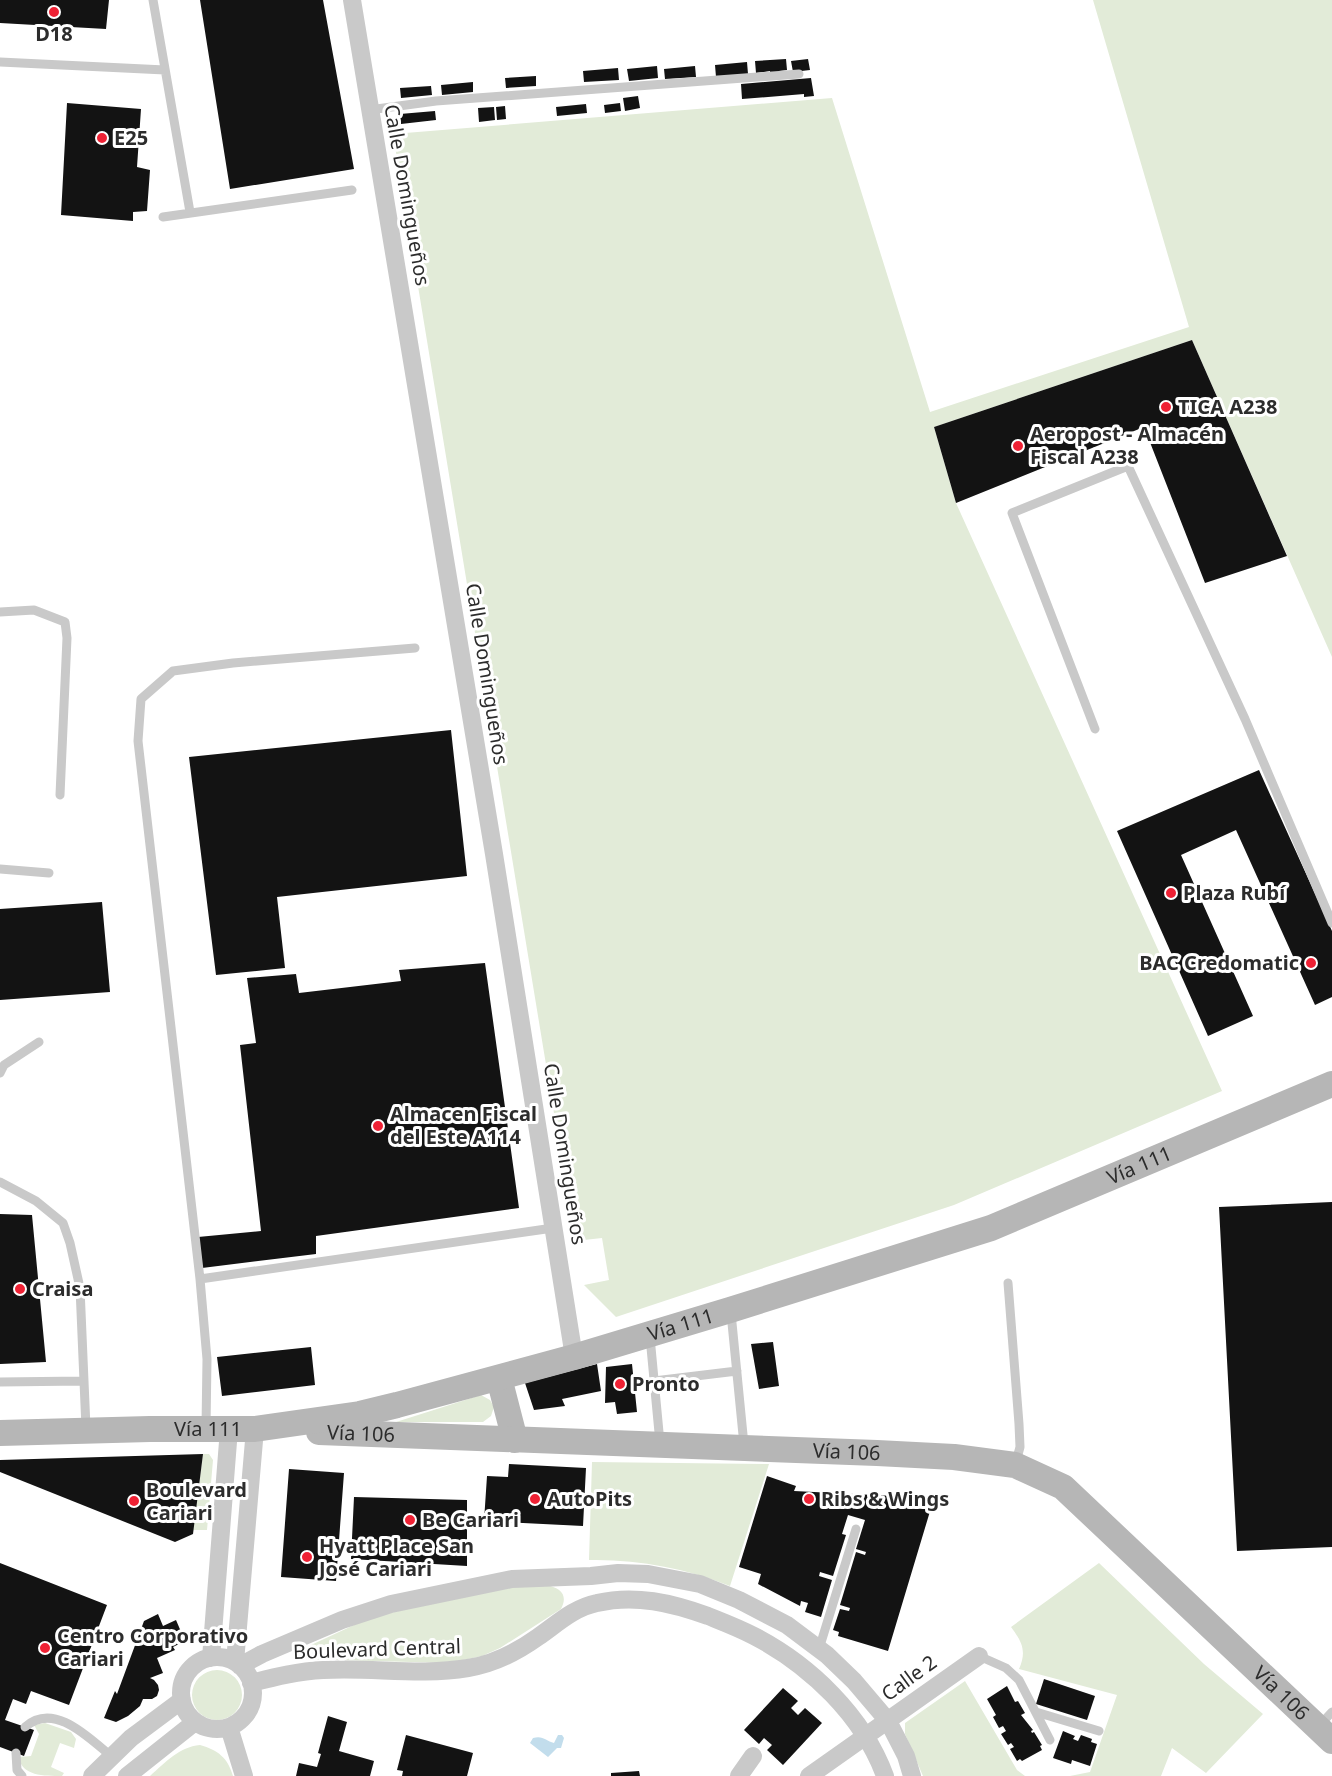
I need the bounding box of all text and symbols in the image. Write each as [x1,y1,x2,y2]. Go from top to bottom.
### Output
marker: D18 [47,5,61,19]
place label: D18 [35,20,73,47]
street label: Calle Domingueños [378,102,437,288]
place label: E25 [114,124,148,151]
marker: E25 [95,131,109,145]
place label: TICA A238 [1178,393,1277,420]
marker: TICA A238 [1159,400,1173,414]
place label: Aeropost - Almacén Fiscal A238 [1030,420,1224,470]
marker: Aeropost - Almacén Fiscal A238 [1011,439,1025,453]
street label: Calle Domingueños [460,581,515,767]
place label: Plaza Rubí [1183,879,1287,906]
marker: Plaza Rubí [1164,886,1178,900]
place label: BAC Credomatic [1139,949,1299,976]
marker: BAC Credomatic [1304,956,1318,970]
street label: Calle Domingueños [538,1061,593,1247]
place label: Almacen Fiscal del Este A114 [390,1100,537,1150]
marker: Almacen Fiscal del Este A114 [371,1119,385,1133]
street label: Vía 111 [1102,1139,1176,1191]
place label: Craisa [32,1275,93,1302]
marker: Craisa [13,1282,27,1296]
street label: Vía 111 [644,1302,717,1347]
place label: Pronto [632,1370,700,1397]
marker: Pronto [613,1377,627,1391]
street label: Vía 111 [174,1415,242,1442]
street label: Vía 106 [327,1418,395,1448]
street label: Vía 106 [812,1437,881,1466]
place label: Boulevard Cariari [146,1476,247,1526]
place label: AutoPits [547,1485,632,1512]
place label: Ribs & Wings [821,1485,949,1512]
marker: AutoPits [528,1492,542,1506]
marker: Ribs & Wings [802,1492,816,1506]
marker: Boulevard Cariari [127,1494,141,1508]
place label: Be Cariari [422,1506,519,1533]
marker: Be Cariari [403,1513,417,1527]
place label: Hyatt Place San José Cariari [317,1532,474,1582]
marker: Hyatt Place San José Cariari [300,1550,314,1564]
place label: Centro Corporativo Cariari [57,1622,248,1672]
street label: Boulevard Central [293,1632,461,1665]
marker: Centro Corporativo Cariari [38,1641,52,1655]
street label: Calle 2 [876,1648,942,1707]
street label: Vía 106 [1248,1660,1316,1726]

